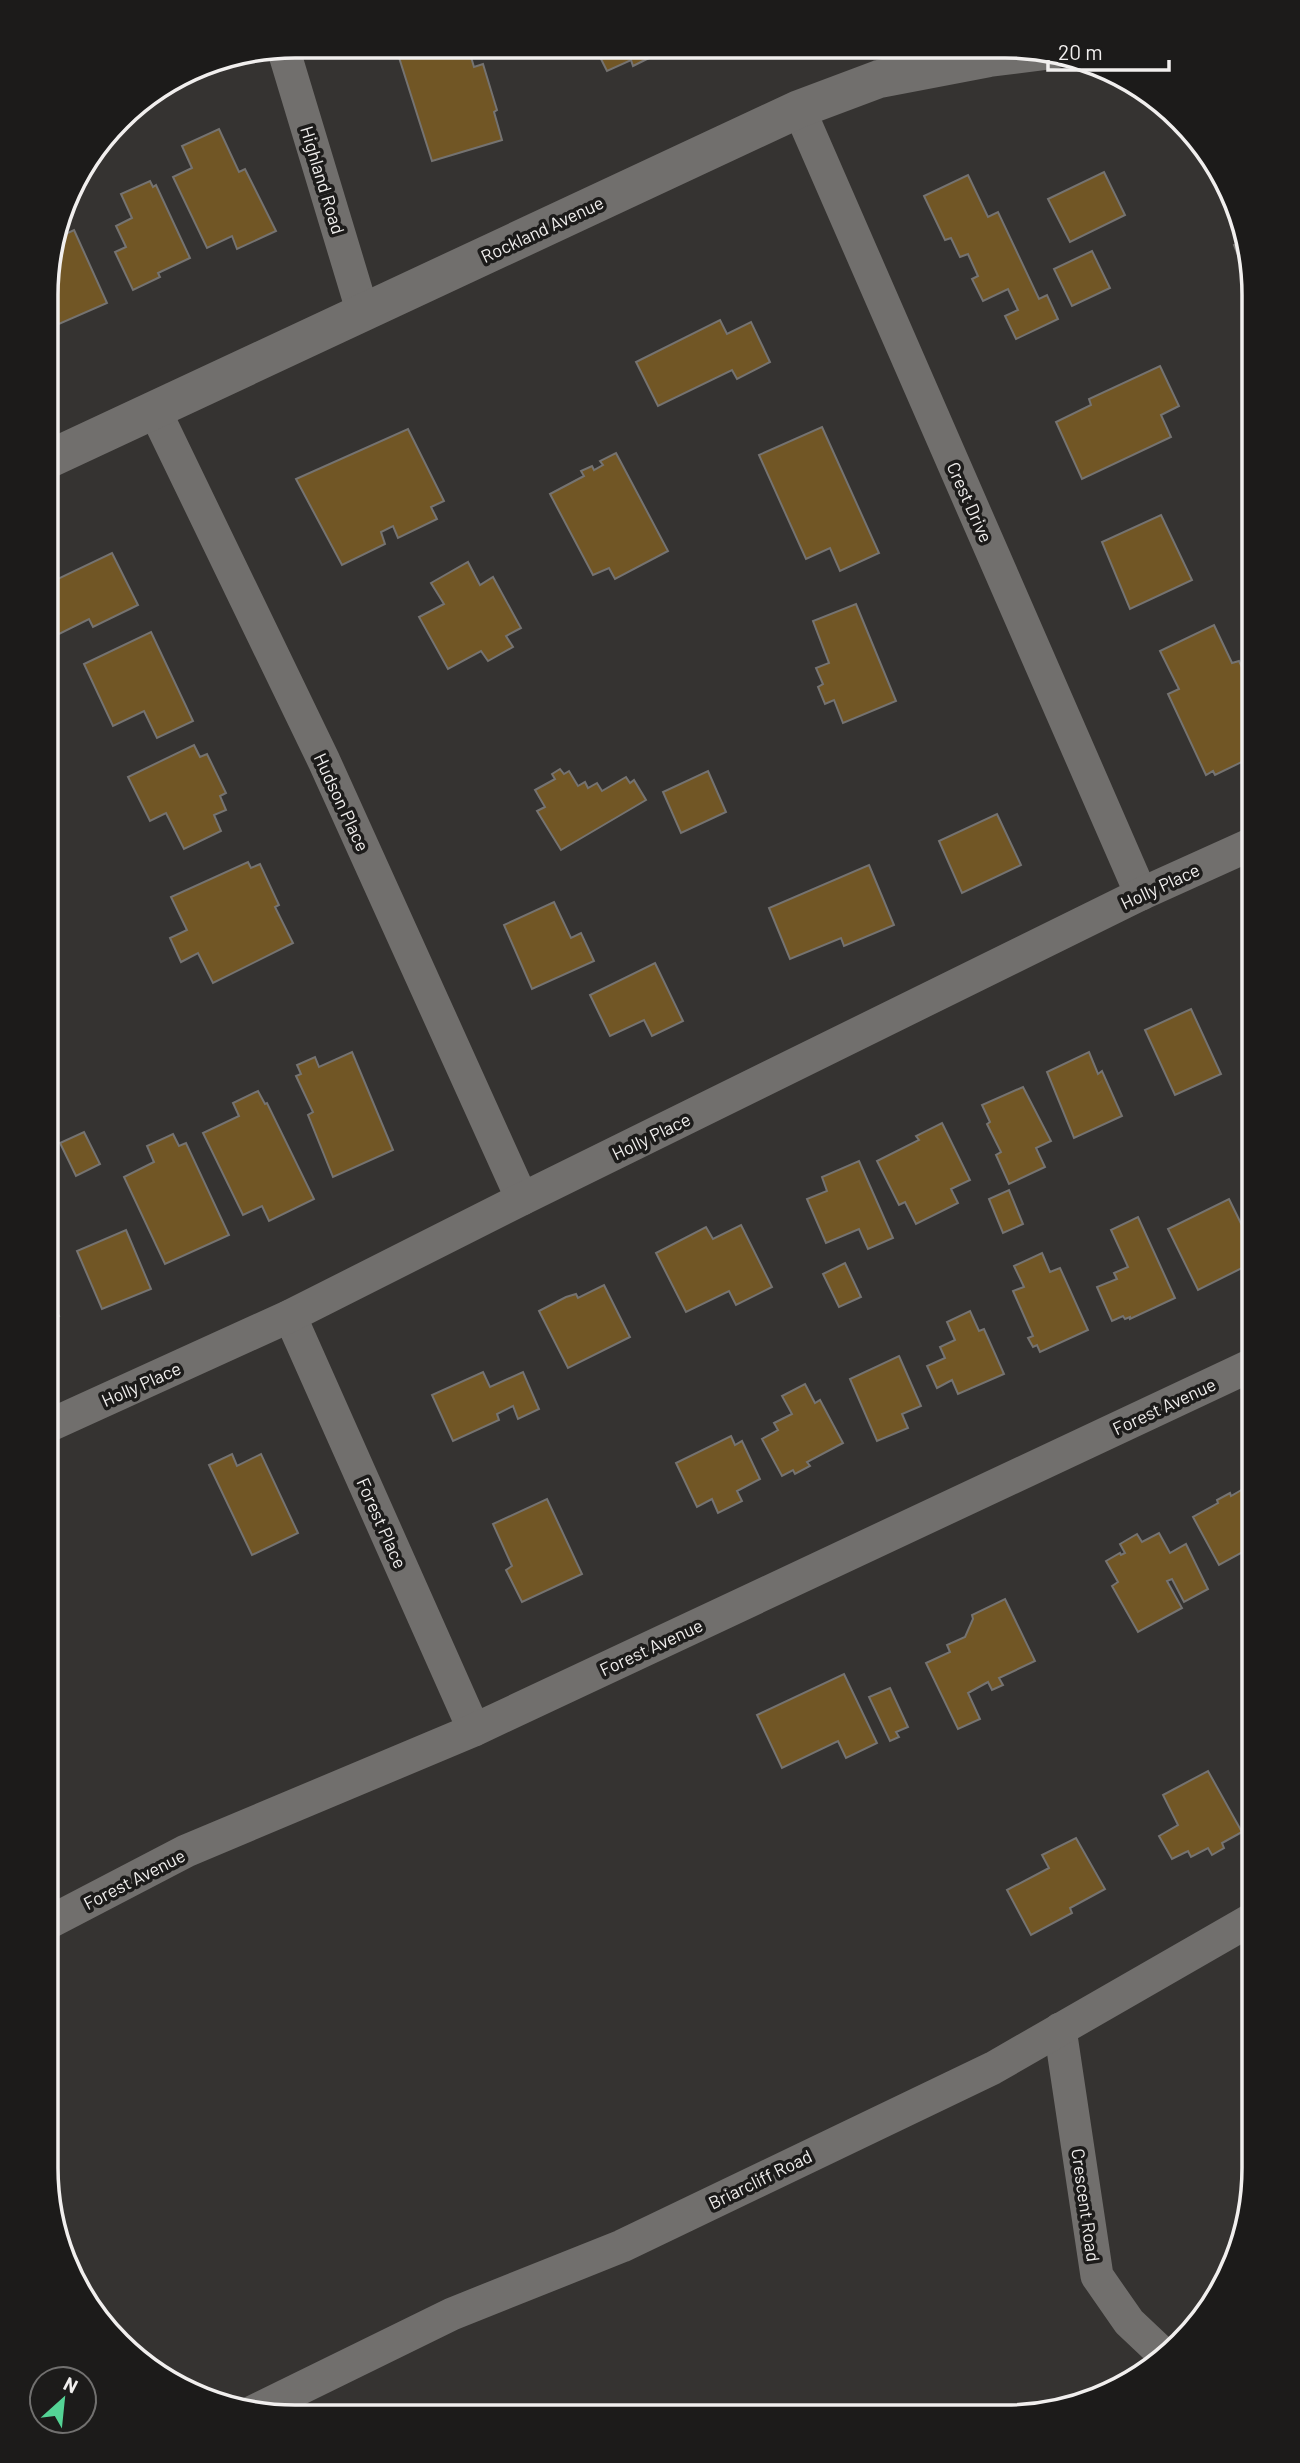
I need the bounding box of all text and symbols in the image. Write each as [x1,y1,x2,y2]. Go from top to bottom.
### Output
scale bar [1048,28,1169,72]
text: 20 m [1058,39,1103,64]
street label: Highland Road [296,123,350,237]
street label: Rockland Avenue [477,191,607,267]
street label: Crest Drive [943,458,997,546]
street label: Hudson Place [310,749,374,855]
street label: Holly Place [1117,858,1203,914]
street label: Holly Place [608,1108,694,1164]
street label: Holly Place [98,1357,184,1411]
street label: Forest Avenue [1109,1373,1219,1439]
street label: Forest Place [352,1474,412,1572]
street label: Forest Avenue [596,1614,706,1680]
street label: Forest Avenue [79,1844,189,1914]
street label: Briarcliff Road [705,2144,815,2214]
street label: Crescent Road [1067,2147,1105,2263]
north arrow [28,2365,98,2435]
text: N [60,2371,82,2398]

